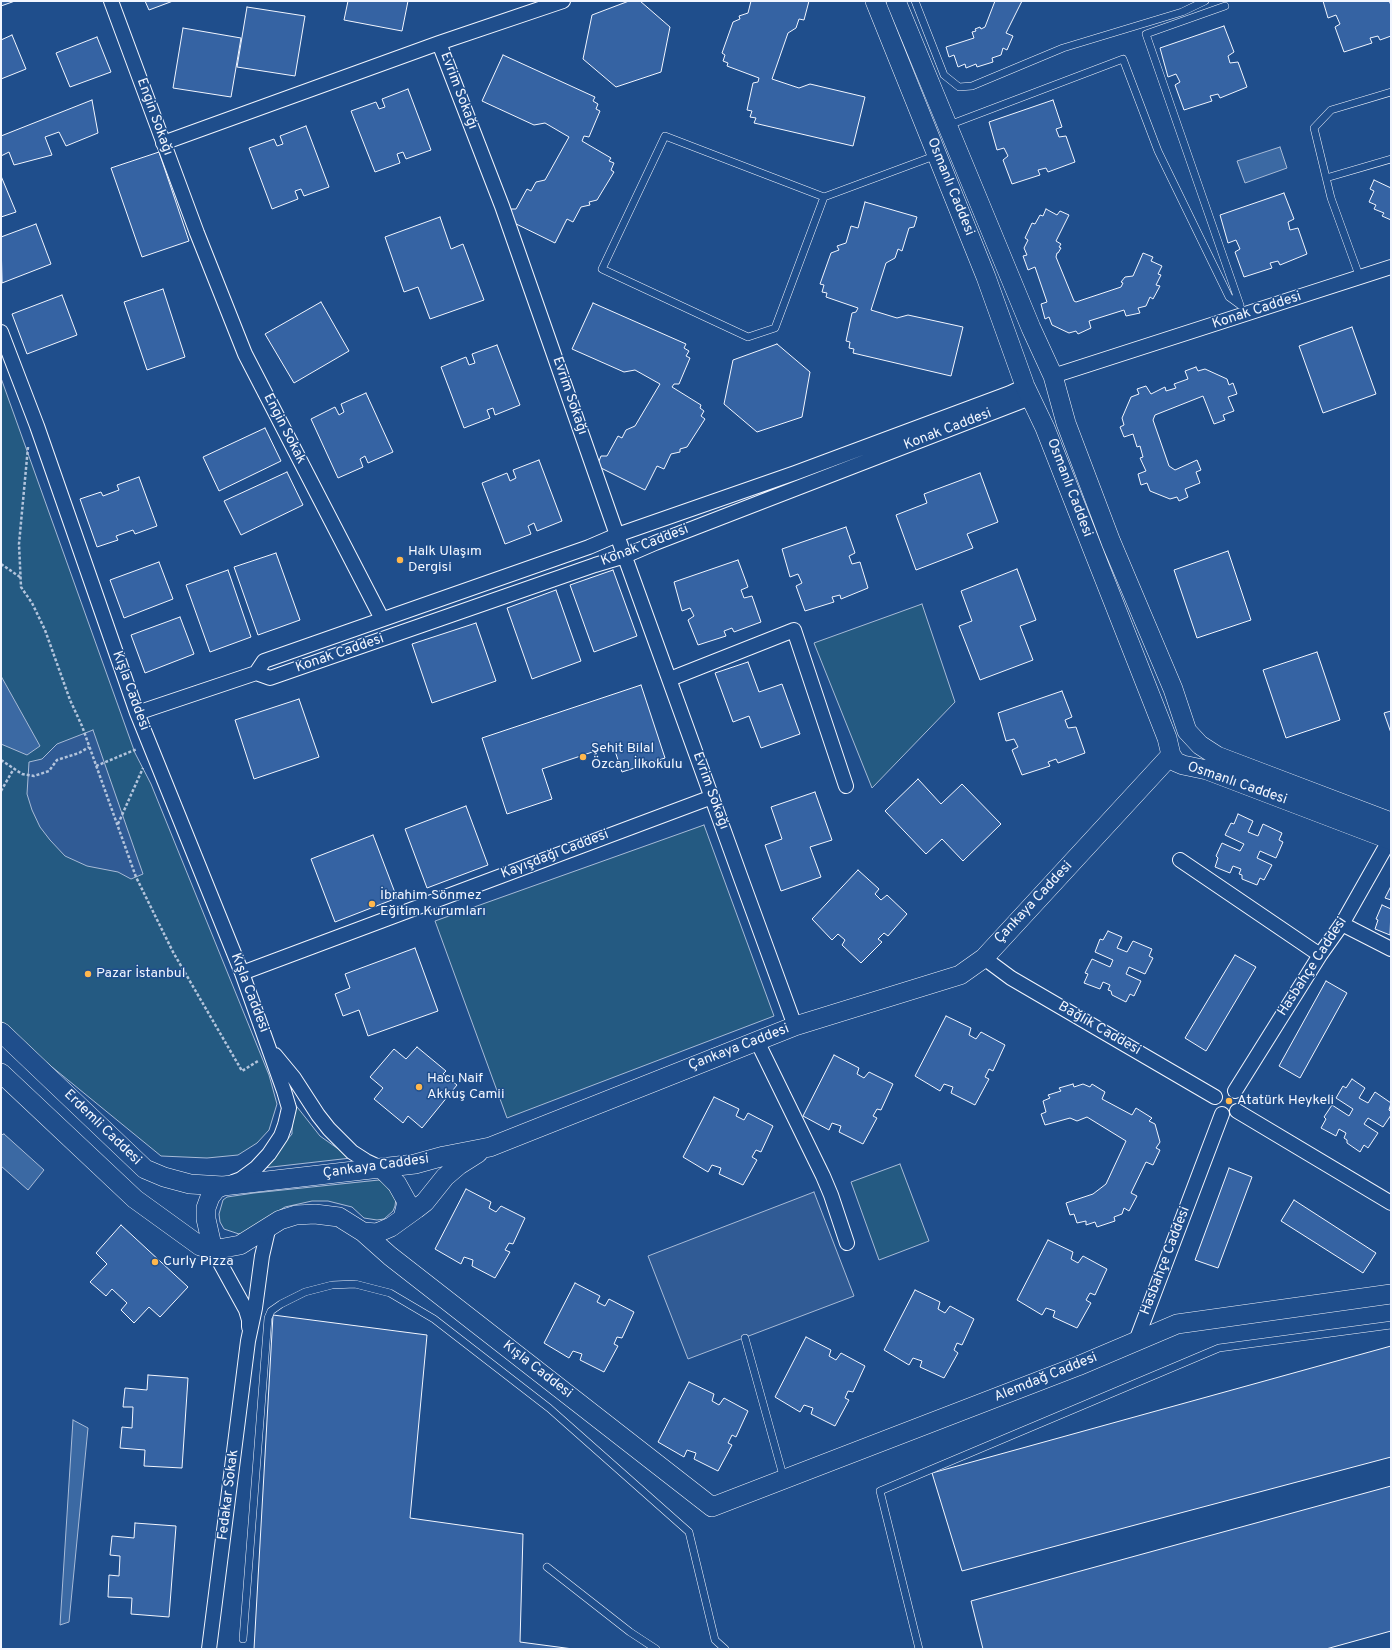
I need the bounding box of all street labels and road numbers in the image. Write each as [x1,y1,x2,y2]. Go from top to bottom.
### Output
street label: Evrim Sokağı [436,50,480,132]
street label: Engin Sokağı [132,76,176,158]
street label: Osmanlı Caddesi [923,136,977,238]
street label: Konak Caddesi [1210,289,1304,333]
street label: Evrim Sokağı [548,355,590,437]
street label: Engin Sokak [259,391,309,467]
street label: Konak Caddesi [902,406,994,454]
street label: Osmanlı Caddesi [1042,436,1096,540]
street label: Konak Caddesi [599,522,691,570]
street label: Konak Caddesi [294,631,386,677]
street label: Kışla Caddesi [108,649,152,733]
street label: Evrim Sokağı [688,750,732,832]
street label: Osmanlı Caddesi [1185,759,1289,809]
street label: Kayışdağı Caddesi [499,827,611,883]
street label: Çankaya Caddesi [992,858,1076,948]
street label: Hasbahçe Caddesi [1275,914,1351,1020]
street label: Kışla Caddesi [226,951,272,1035]
street label: Bağlık Caddesi [1055,999,1143,1059]
street label: Çankaya Caddesi [686,1021,792,1075]
street label: Erdemli Caddesi [60,1087,144,1169]
street label: Çankaya Caddesi [322,1151,430,1183]
street label: Hasbahçe Caddesi [1138,1204,1194,1318]
street label: Kışla Caddesi [499,1338,575,1402]
street label: Alemdağ Caddesi [992,1350,1100,1406]
street label: Fedakar Sokak [215,1449,243,1541]

